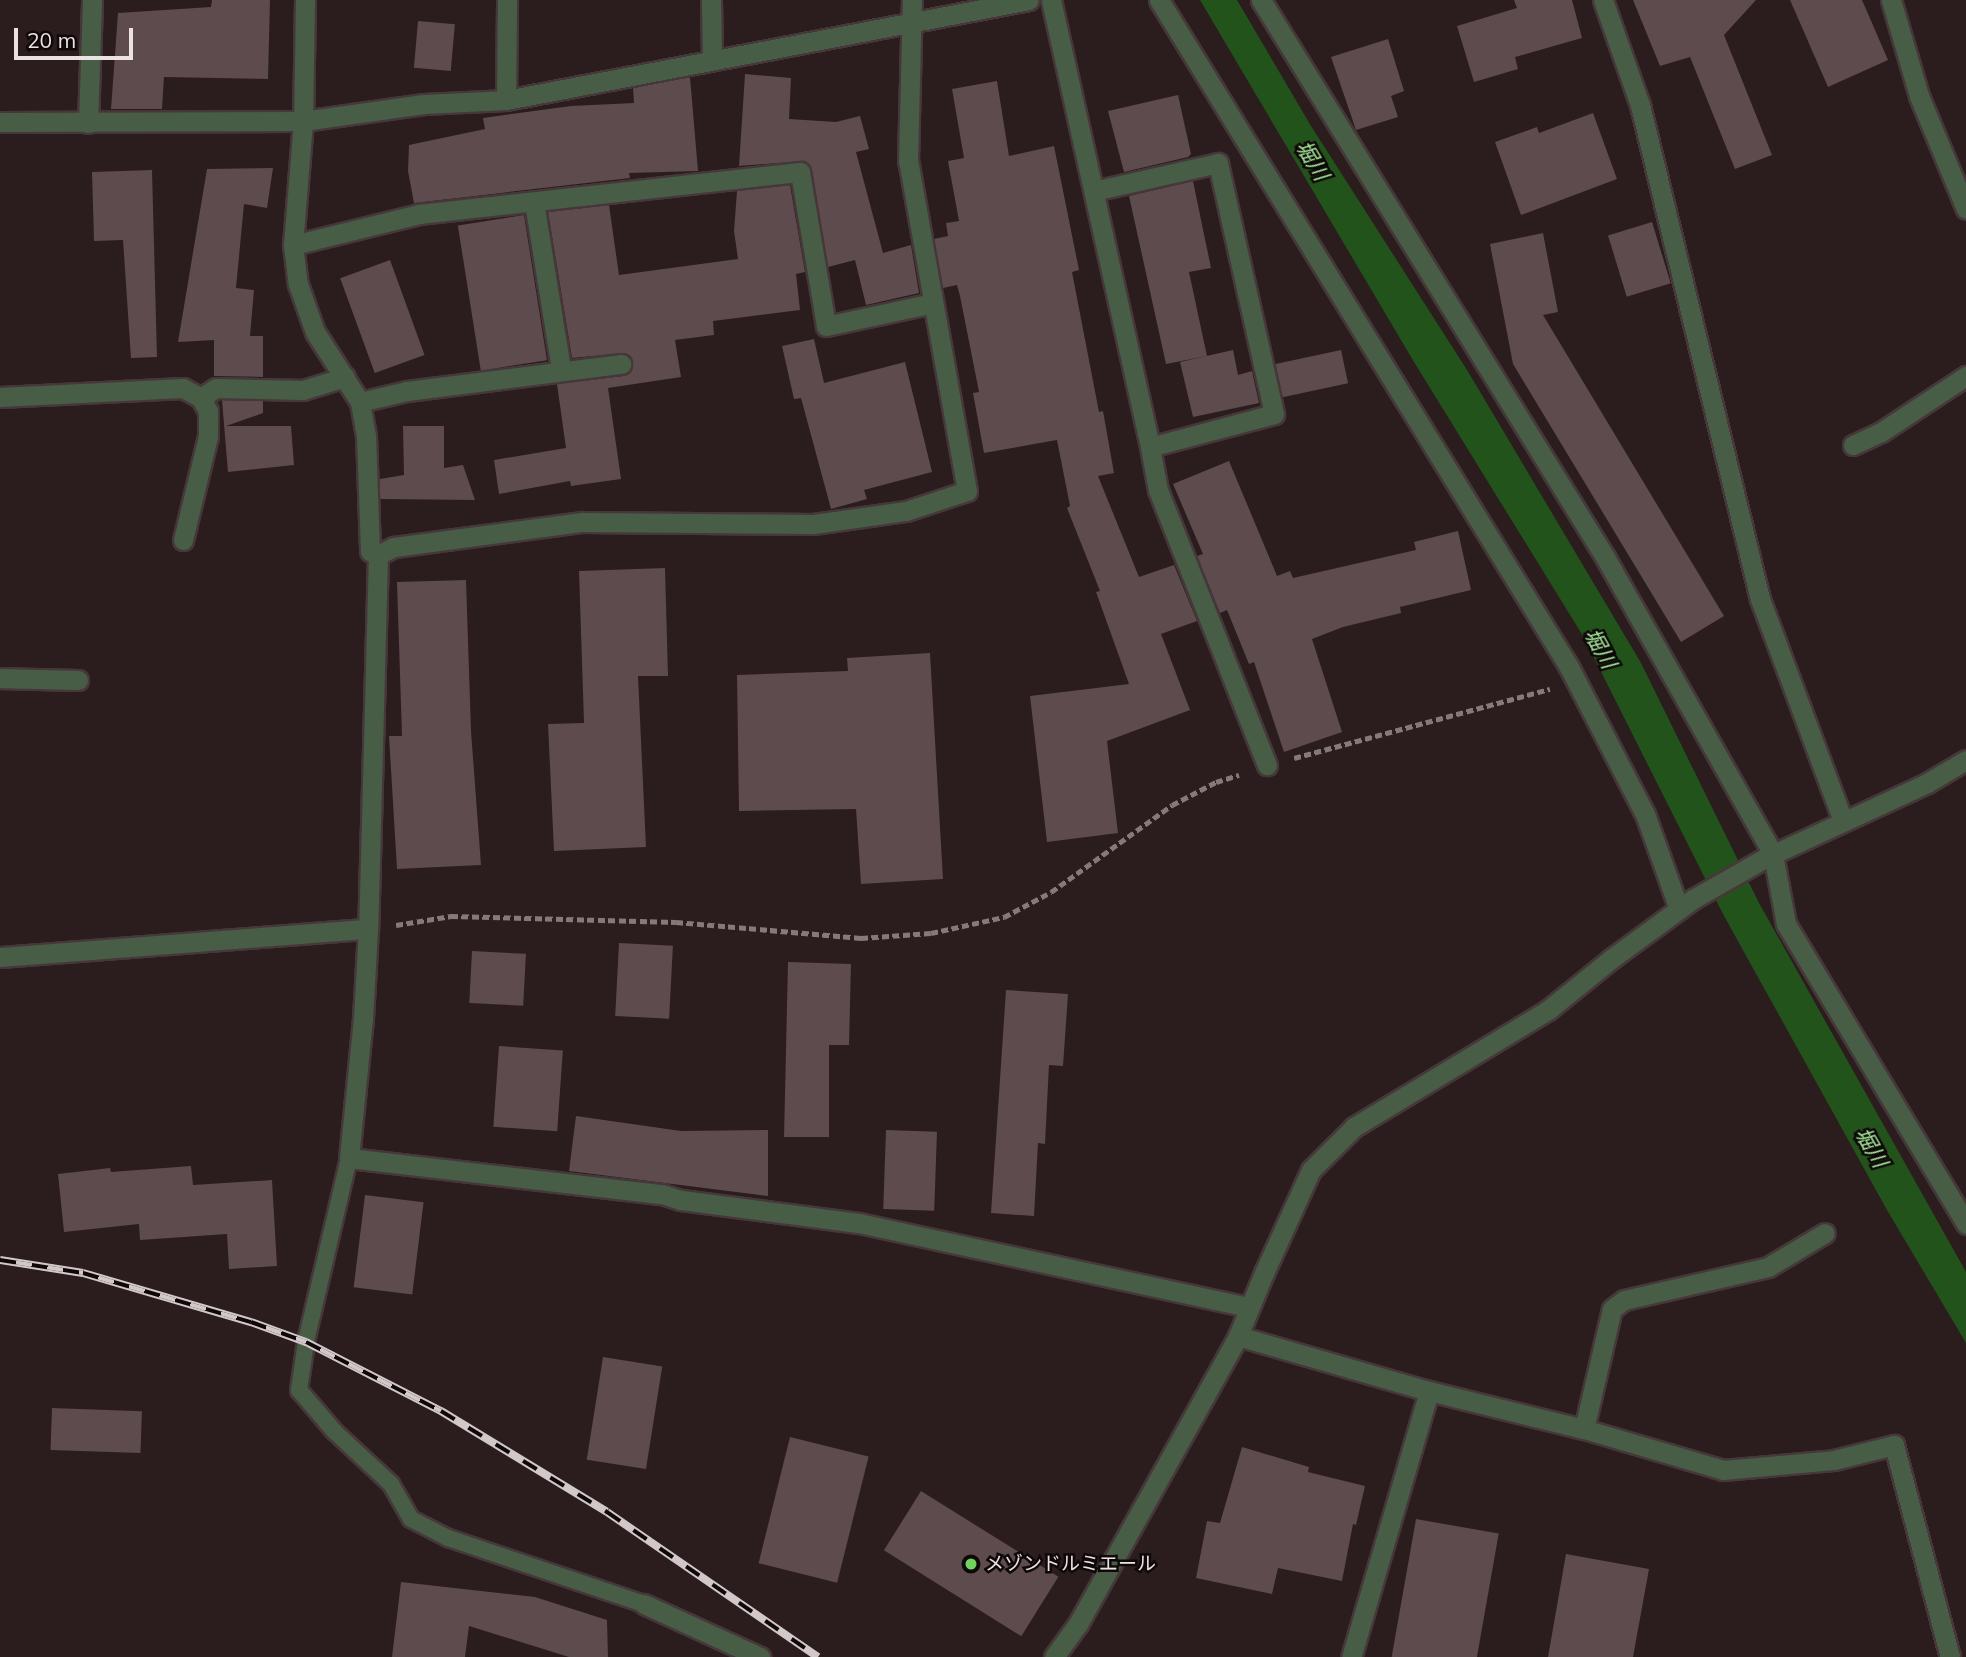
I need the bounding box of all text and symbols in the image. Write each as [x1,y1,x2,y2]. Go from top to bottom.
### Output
scale bar [18,14,136,58]
text: 20 m [27,27,76,53]
water label: 堀川 [1291,136,1335,184]
water label: 堀川 [1580,624,1622,672]
water label: 堀川 [1851,1123,1893,1171]
place label: メゾンドルミエール [985,1553,1156,1575]
marker: メゾンドルミエール [963,1556,979,1572]

